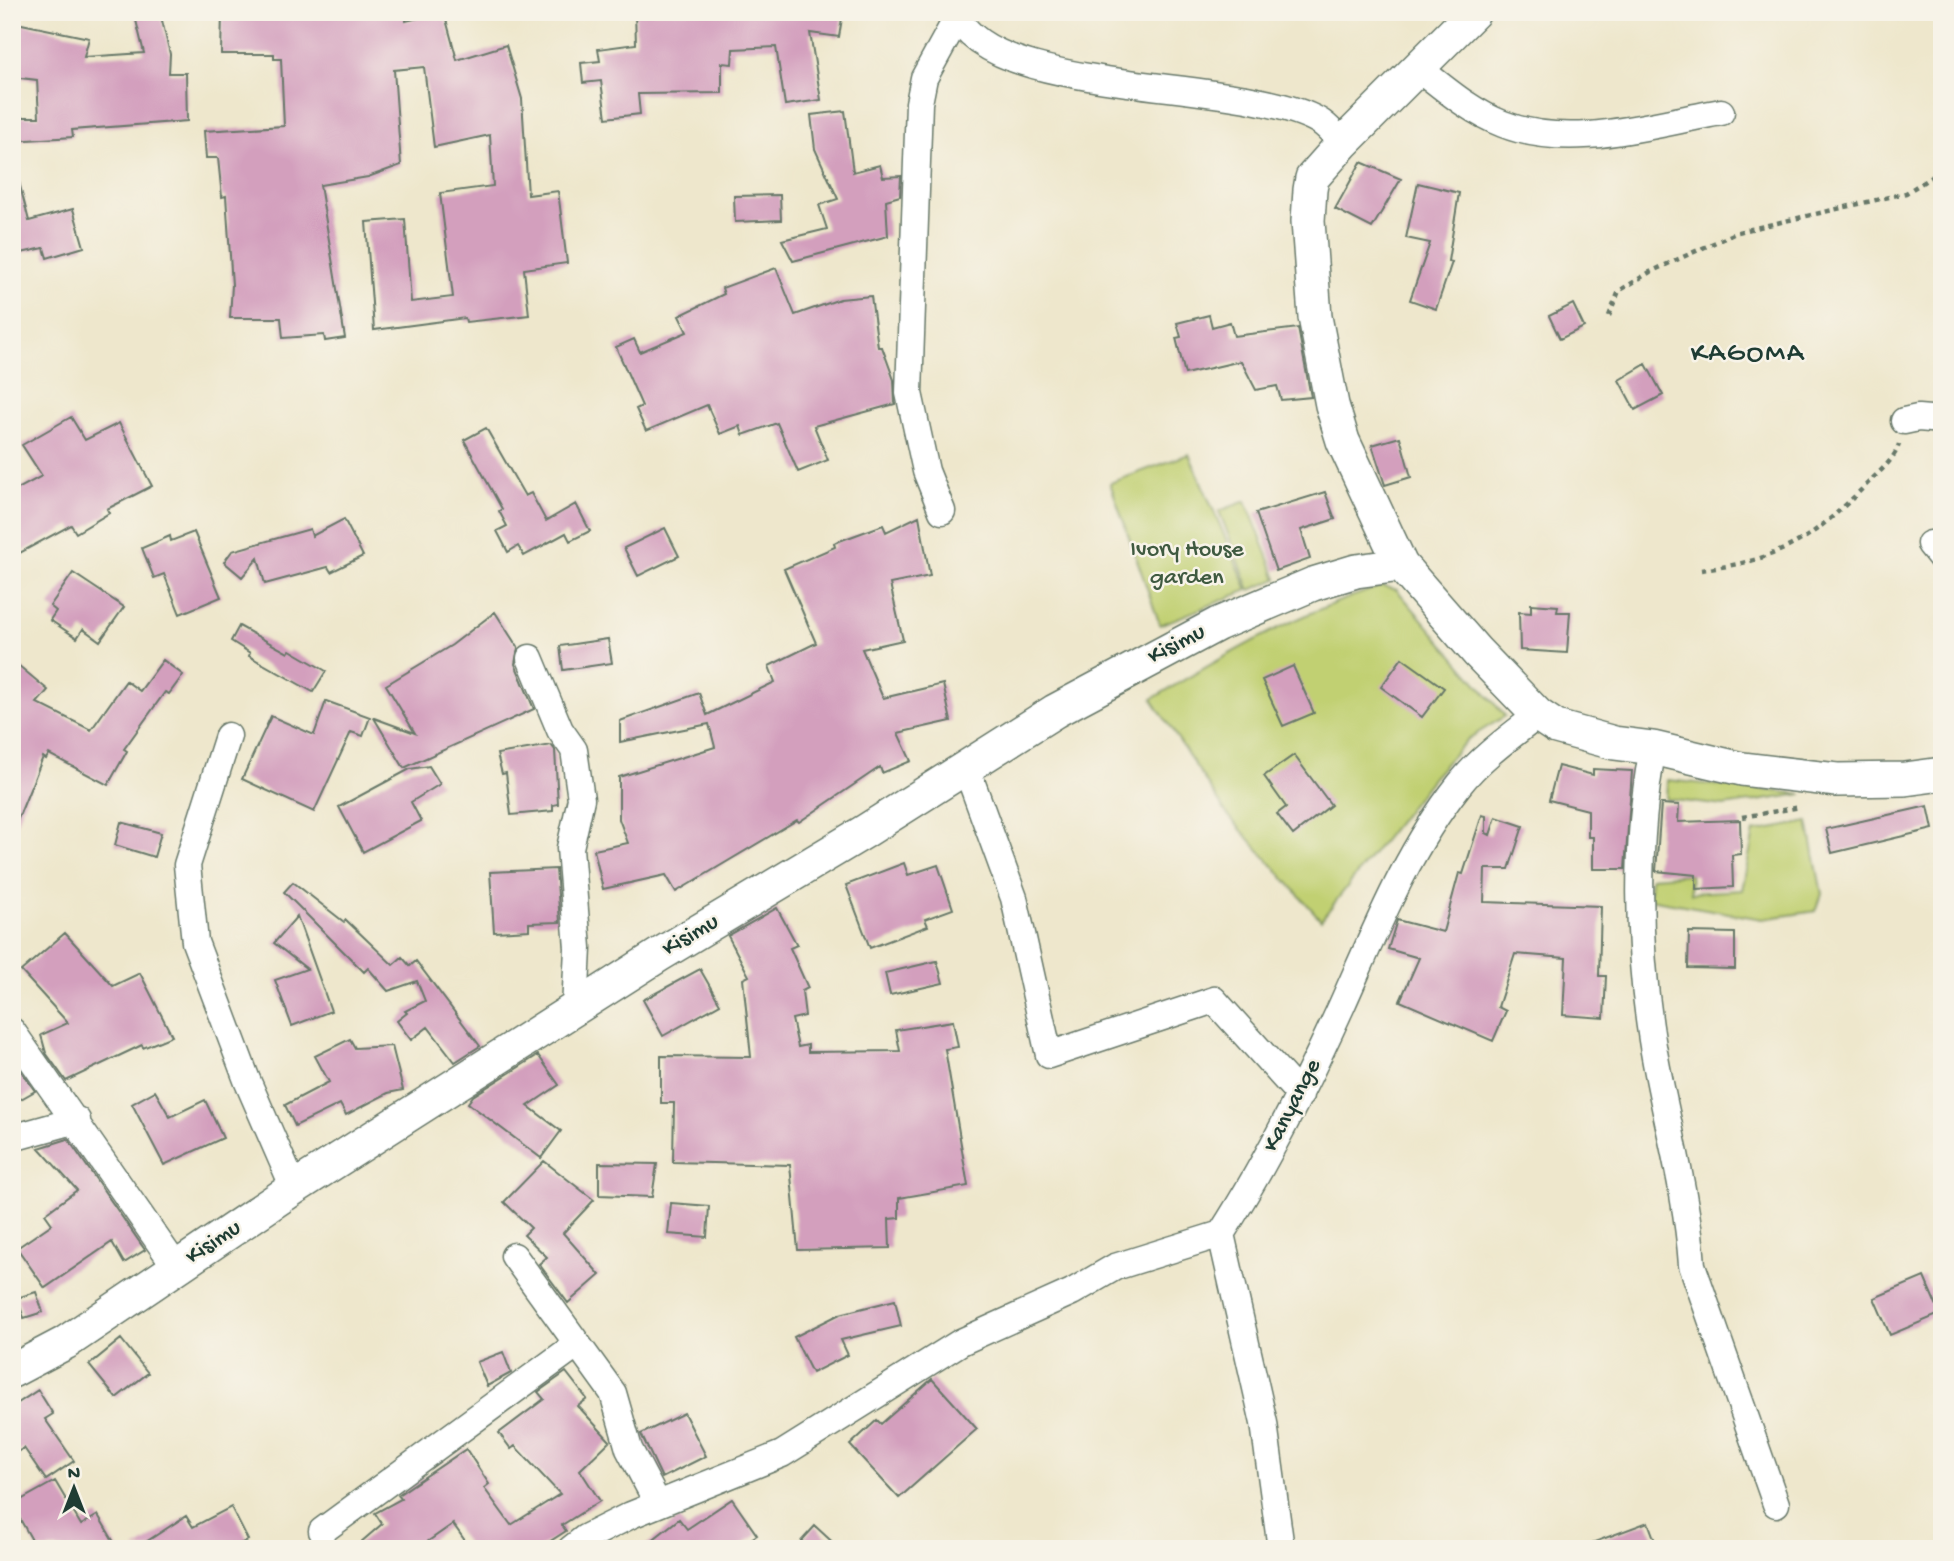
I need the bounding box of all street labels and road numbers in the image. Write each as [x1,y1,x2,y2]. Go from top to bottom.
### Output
street label: Kisimu [1143,618,1211,672]
street label: Kisimu [657,908,725,964]
street label: Kanyange [1257,1054,1329,1157]
street label: Kisimu [181,1214,247,1272]

